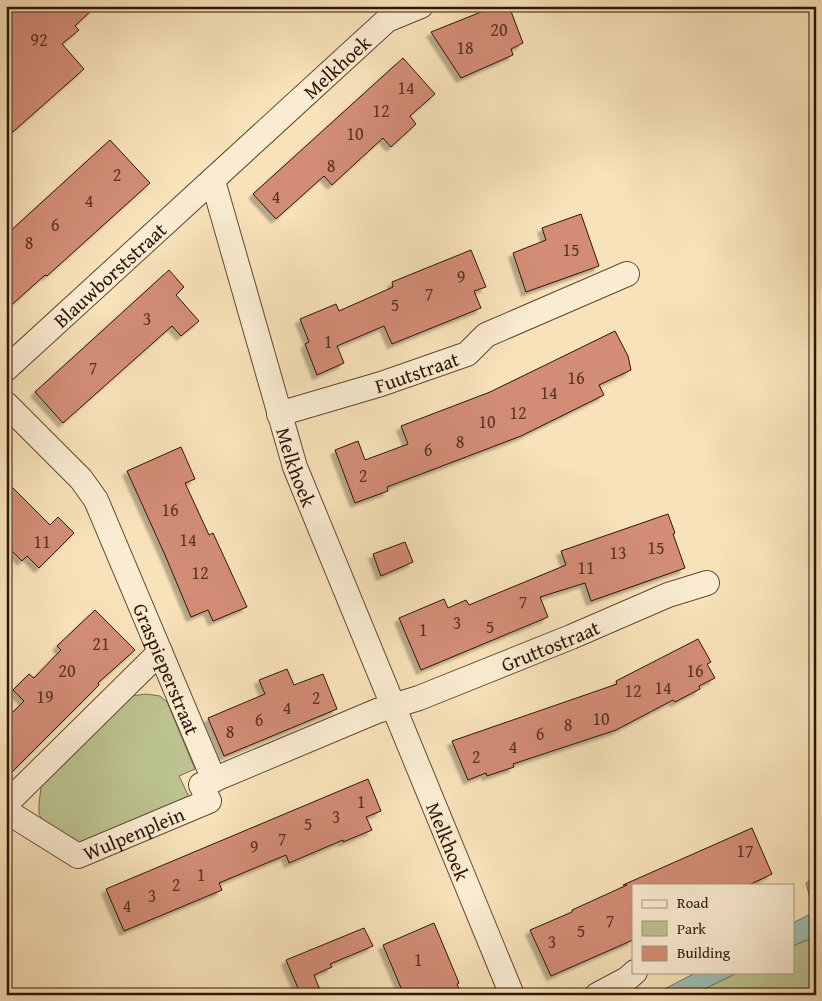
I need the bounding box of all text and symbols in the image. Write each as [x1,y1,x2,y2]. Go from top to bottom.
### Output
house number: 20 [490,16,508,43]
house number: 92 [30,26,48,53]
street label: Melkhoek [296,27,377,105]
house number: 18 [456,34,474,61]
house number: 14 [397,74,415,101]
house number: 12 [372,97,390,124]
house number: 10 [346,120,364,147]
house number: 8 [327,152,335,179]
house number: 2 [113,161,121,188]
house number: 4 [272,183,280,210]
house number: 4 [85,187,93,214]
house number: 6 [51,211,59,238]
street label: Blauwborststraat [46,215,172,334]
house number: 8 [25,229,33,256]
house number: 15 [562,236,580,263]
house number: 9 [457,263,465,290]
house number: 7 [425,280,433,307]
house number: 5 [391,291,399,318]
house number: 3 [143,305,151,332]
house number: 1 [324,328,332,355]
street label: Fuutstraat [371,343,463,400]
house number: 7 [89,354,97,381]
house number: 16 [567,364,585,391]
house number: 14 [540,379,558,406]
house number: 12 [509,399,527,426]
house number: 10 [478,408,496,435]
street label: Melkhoek [270,424,325,512]
house number: 8 [456,428,464,455]
house number: 6 [424,436,432,463]
house number: 2 [359,462,367,489]
house number: 16 [161,496,179,523]
house number: 14 [179,526,197,553]
house number: 11 [33,528,51,555]
house number: 15 [647,534,665,561]
house number: 13 [609,539,627,566]
house number: 11 [577,554,595,581]
house number: 12 [191,559,209,586]
house number: 7 [519,588,527,615]
street label: Graspieperstraat [126,598,208,739]
house number: 3 [453,609,461,636]
street label: Gruttostraat [496,612,604,678]
house number: 5 [486,613,494,640]
house number: 1 [419,616,427,643]
house number: 21 [92,630,110,657]
house number: 20 [58,657,76,684]
house number: 16 [686,657,704,684]
house number: 14 [654,674,672,701]
house number: 12 [624,677,642,704]
house number: 19 [36,683,54,710]
house number: 2 [312,684,320,711]
house number: 4 [283,694,291,721]
house number: 10 [592,705,610,732]
house number: 6 [255,706,263,733]
house number: 8 [564,711,572,738]
house number: 8 [226,718,234,745]
house number: 6 [536,720,544,747]
house number: 4 [509,733,517,760]
house number: 2 [472,743,480,770]
house number: 1 [357,788,365,815]
street label: Melkhoek [420,797,478,886]
street label: Wulpenplein [78,799,189,867]
house number: 3 [332,803,340,830]
house number: 5 [304,810,312,837]
house number: 7 [278,825,286,852]
house number: 9 [250,833,258,860]
house number: 17 [736,837,754,864]
house number: 1 [197,861,205,888]
house number: 2 [172,871,180,898]
house number: 3 [148,882,156,909]
legend [632,884,794,974]
house number: 4 [123,892,131,919]
text: Road [677,892,708,913]
house number: 7 [606,907,614,934]
house number: 5 [577,917,585,944]
text: Park [677,918,706,939]
house number: 3 [548,928,556,955]
text: Building [677,942,731,963]
house number: 1 [414,946,422,973]

